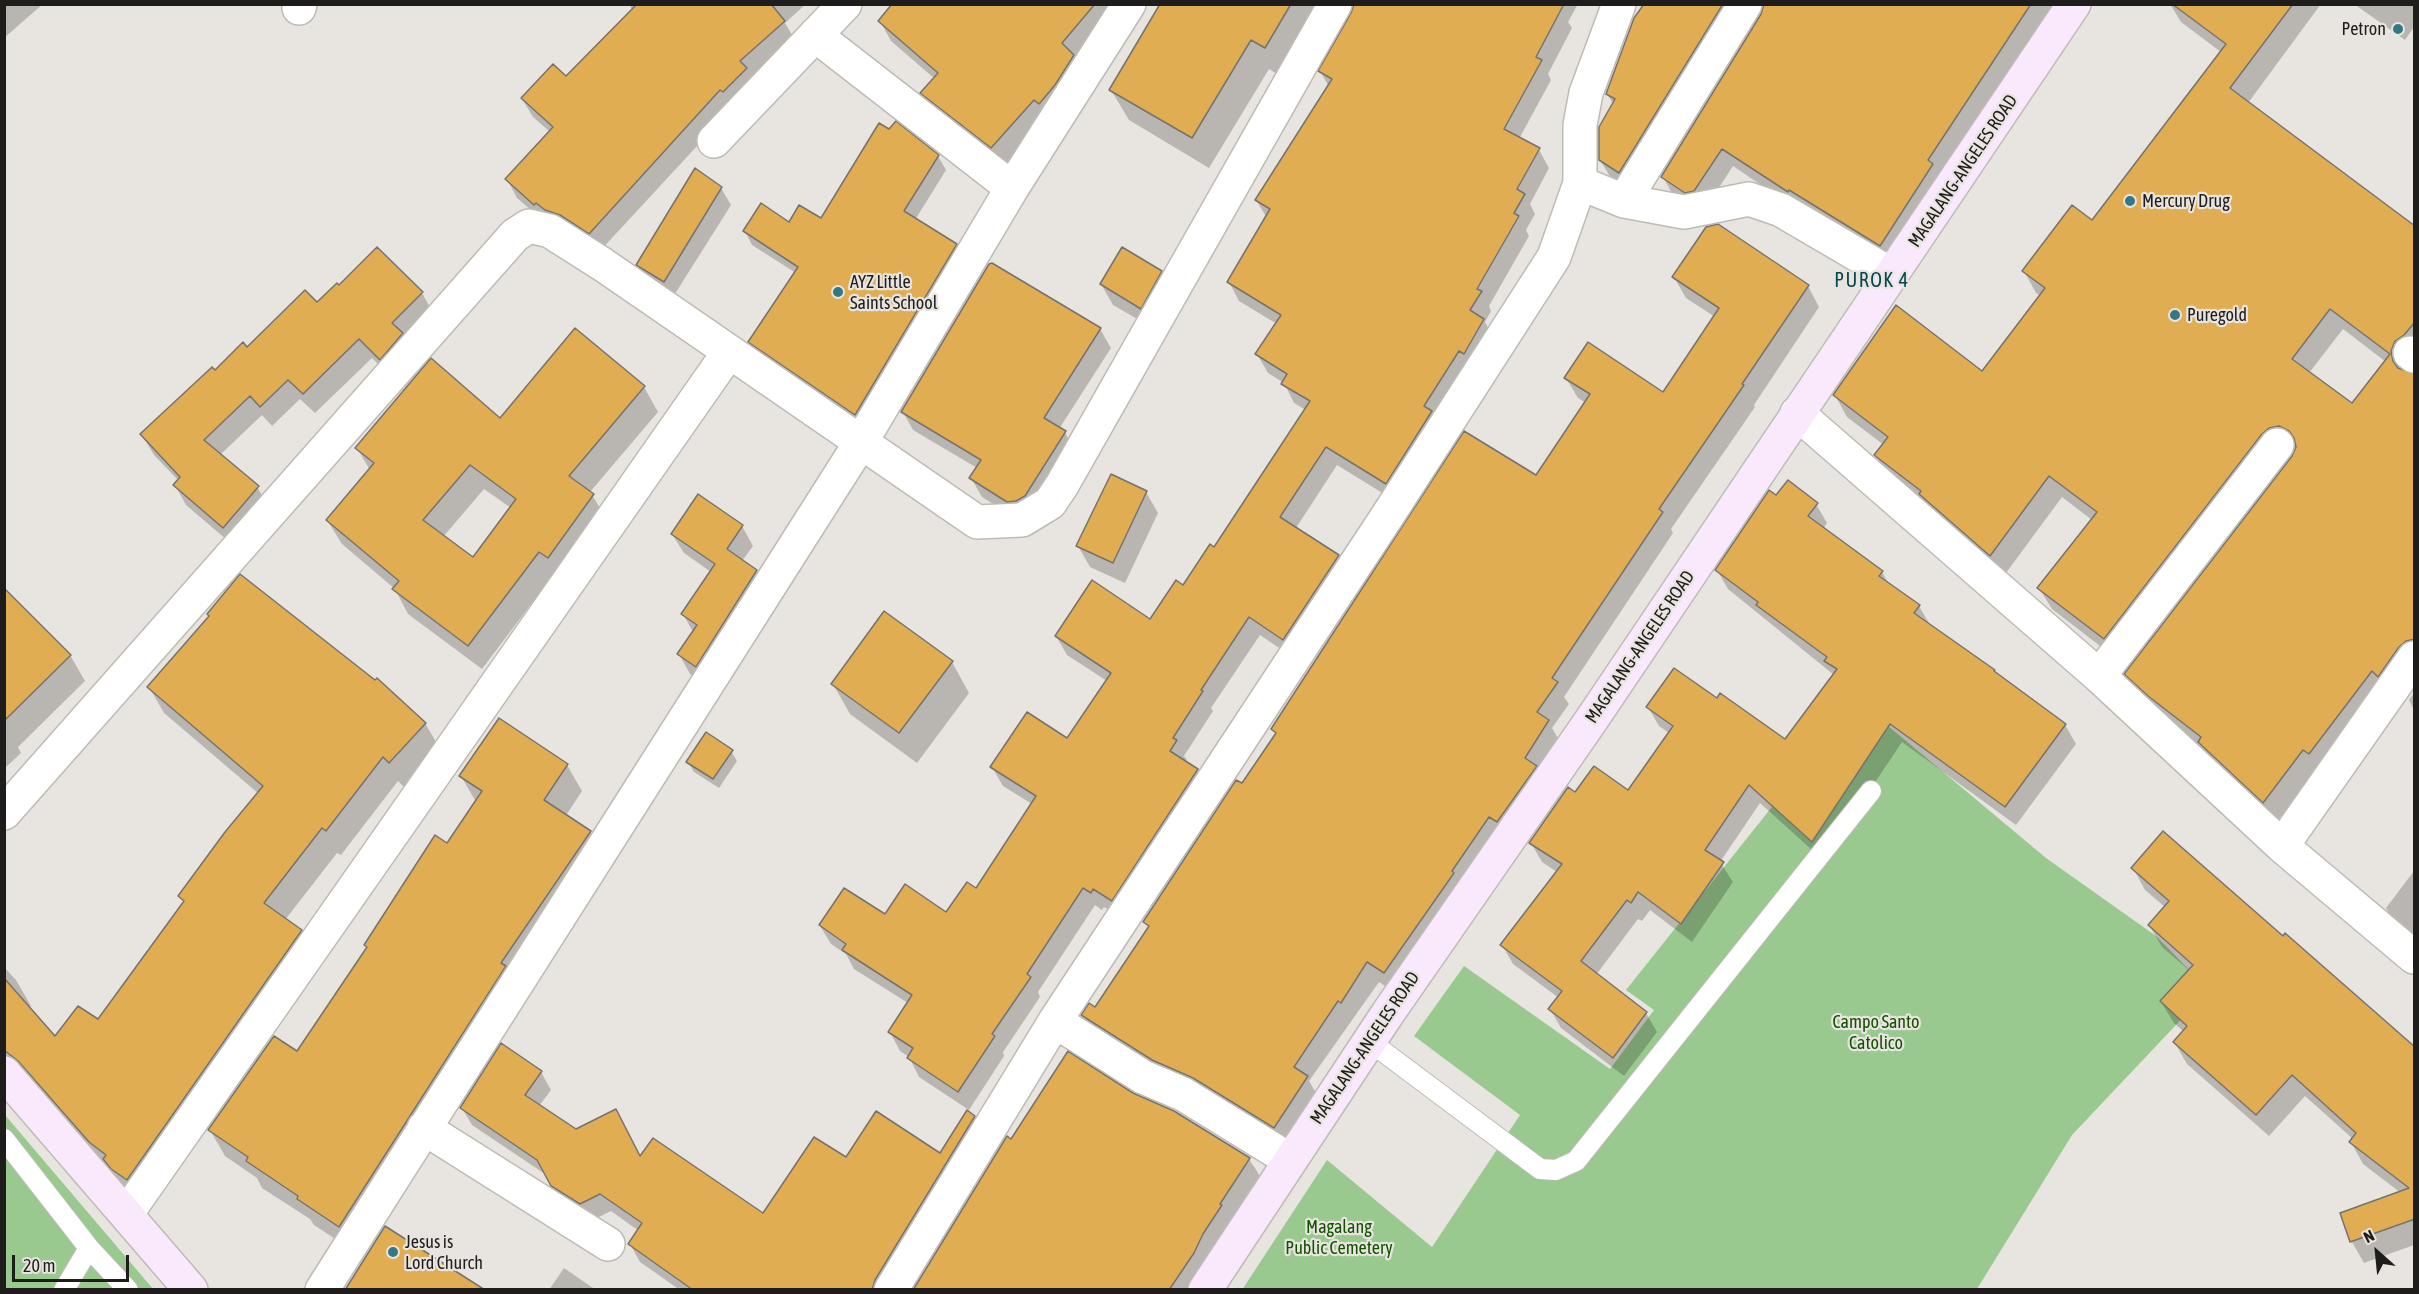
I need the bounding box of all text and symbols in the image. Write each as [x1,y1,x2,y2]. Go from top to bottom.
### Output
place label: Petron [2342,18,2386,40]
marker: Petron [2391,22,2405,36]
street label: MAGALANG-ANGELES ROAD [1904,91,2022,251]
place label: Mercury Drug [2142,190,2230,212]
marker: Mercury Drug [2123,194,2137,208]
district label: PUROK 4 [1834,269,1910,293]
place label: AYZ Little Saints School [850,271,937,314]
marker: AYZ Little Saints School [831,285,845,299]
place label: Puregold [2187,304,2247,326]
marker: Puregold [2168,308,2182,322]
street label: MAGALANG-ANGELES ROAD [1581,567,1699,727]
street label: MAGALANG-ANGELES ROAD [1306,968,1424,1128]
park label: Campo Santo Catolico [1832,1011,1920,1054]
park label: Magalang Public Cemetery [1285,1216,1393,1258]
north arrow [2347,1222,2407,1282]
text: N [2361,1226,2377,1246]
place label: Jesus is Lord Church [405,1231,483,1274]
scale bar [15,1243,132,1281]
marker: Jesus is Lord Church [386,1245,400,1259]
text: 20 m [23,1255,55,1276]

